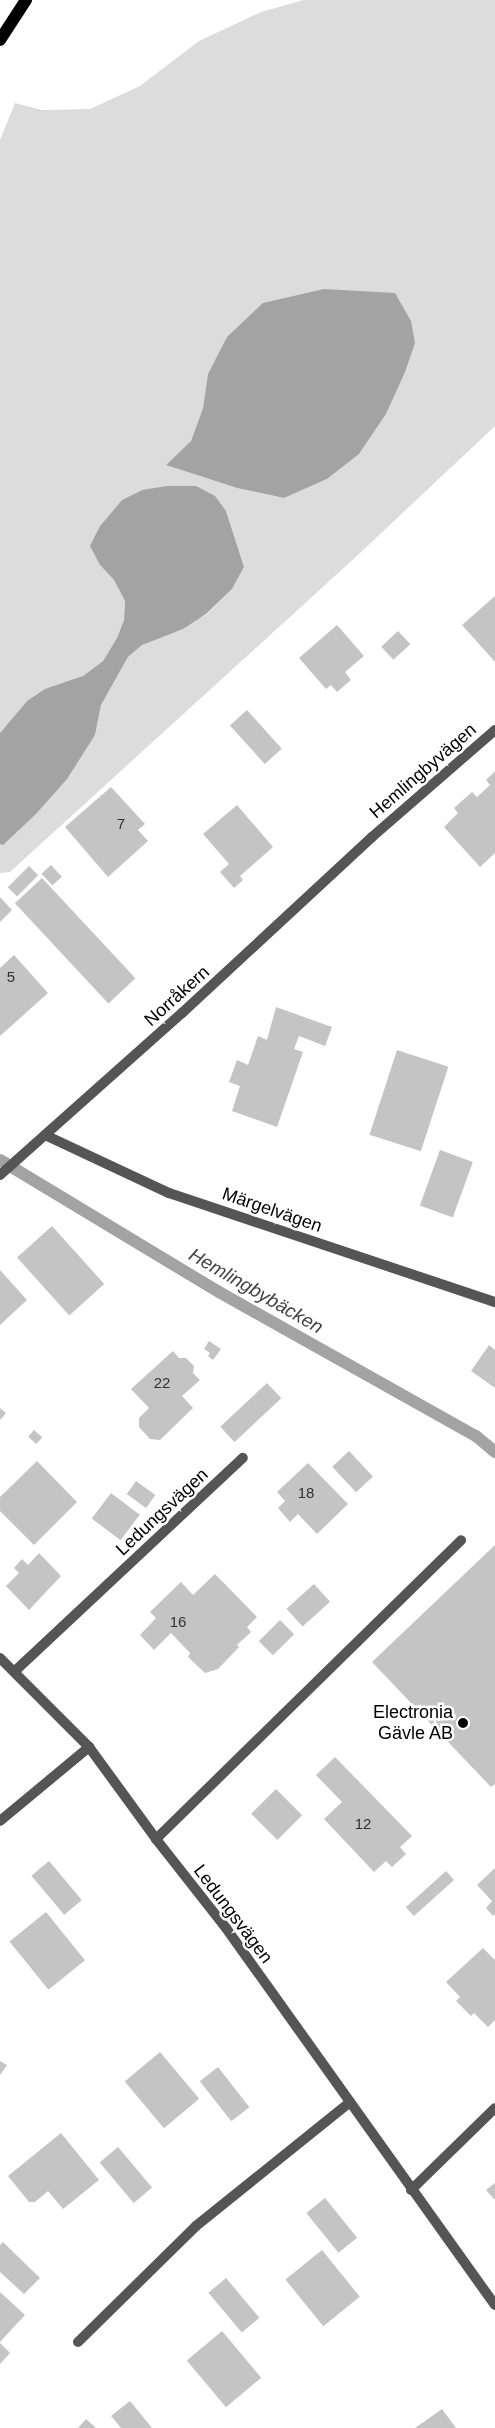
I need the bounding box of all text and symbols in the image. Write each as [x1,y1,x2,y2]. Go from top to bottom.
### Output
street label: Hemlingbyvägen [365,719,481,823]
house number: 7 [117,815,125,833]
street label: Norråkern [140,961,214,1031]
house number: 5 [7,968,15,986]
street label: Märgelvägen [219,1183,325,1237]
water label: Hemlingbybäcken [185,1243,327,1339]
house number: 22 [154,1374,170,1392]
street label: Ledungsvägen [111,1464,213,1560]
house number: 18 [298,1484,314,1502]
house number: 16 [170,1613,186,1631]
place label: Electronia Gävle AB [373,1702,453,1745]
marker: Electronia Gävle AB [457,1717,469,1729]
house number: 12 [355,1815,371,1833]
street label: Ledungsvägen [189,1860,277,1968]

